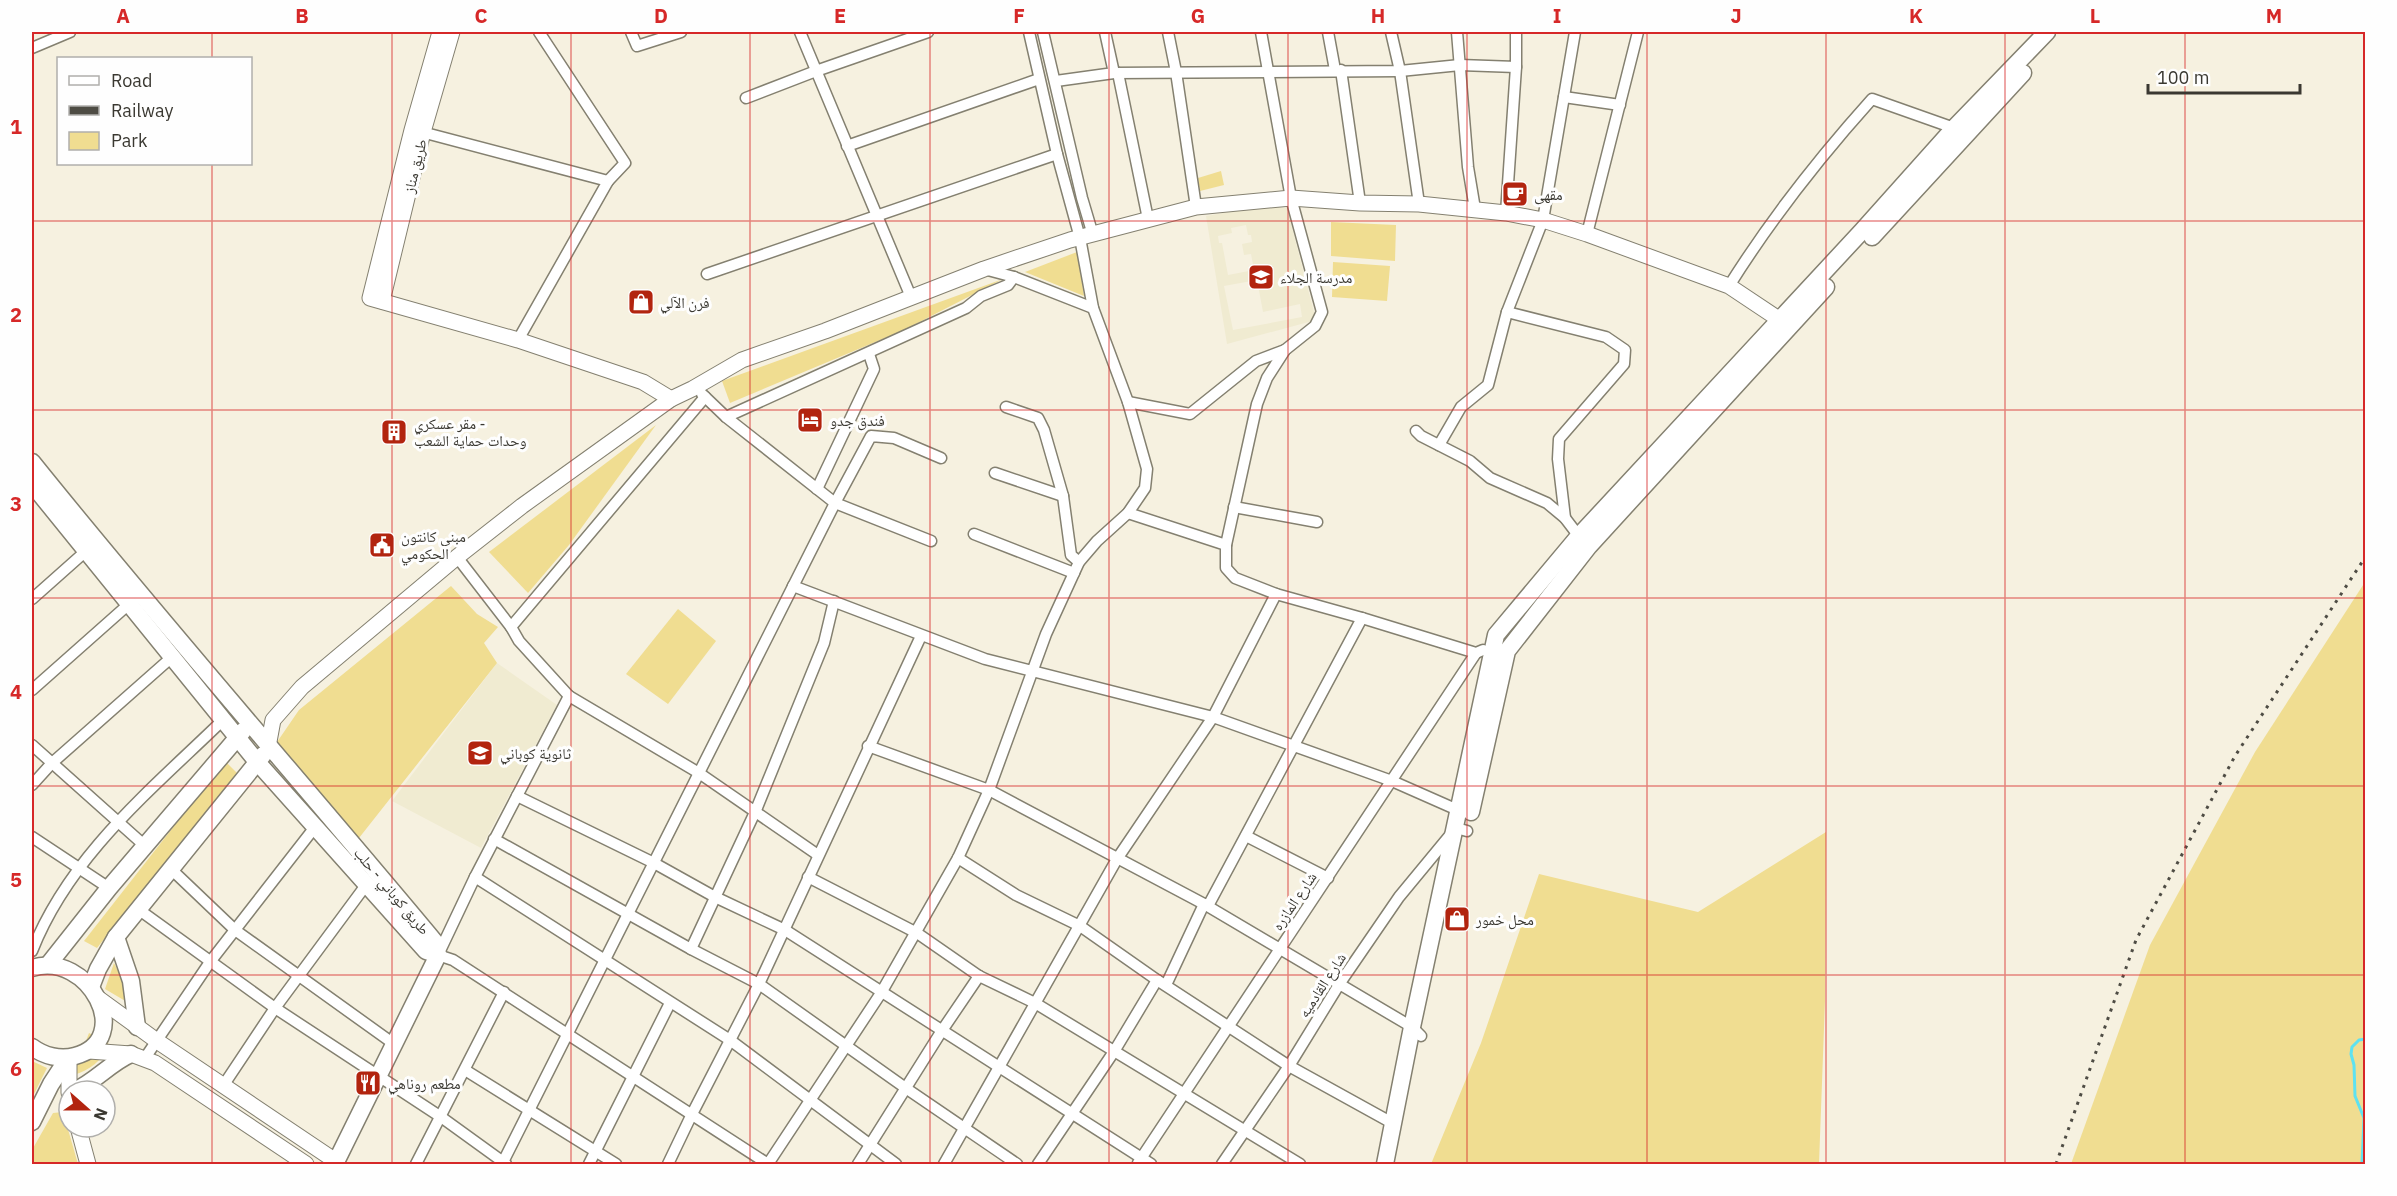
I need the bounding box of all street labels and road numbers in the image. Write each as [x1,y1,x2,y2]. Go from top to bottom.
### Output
street label: طريق مناز [399,137,432,196]
street label: طريق كوباني - حلب [348,843,434,941]
street label: شارع المازره [1268,868,1321,934]
street label: شارع القادميه [1294,949,1351,1022]

